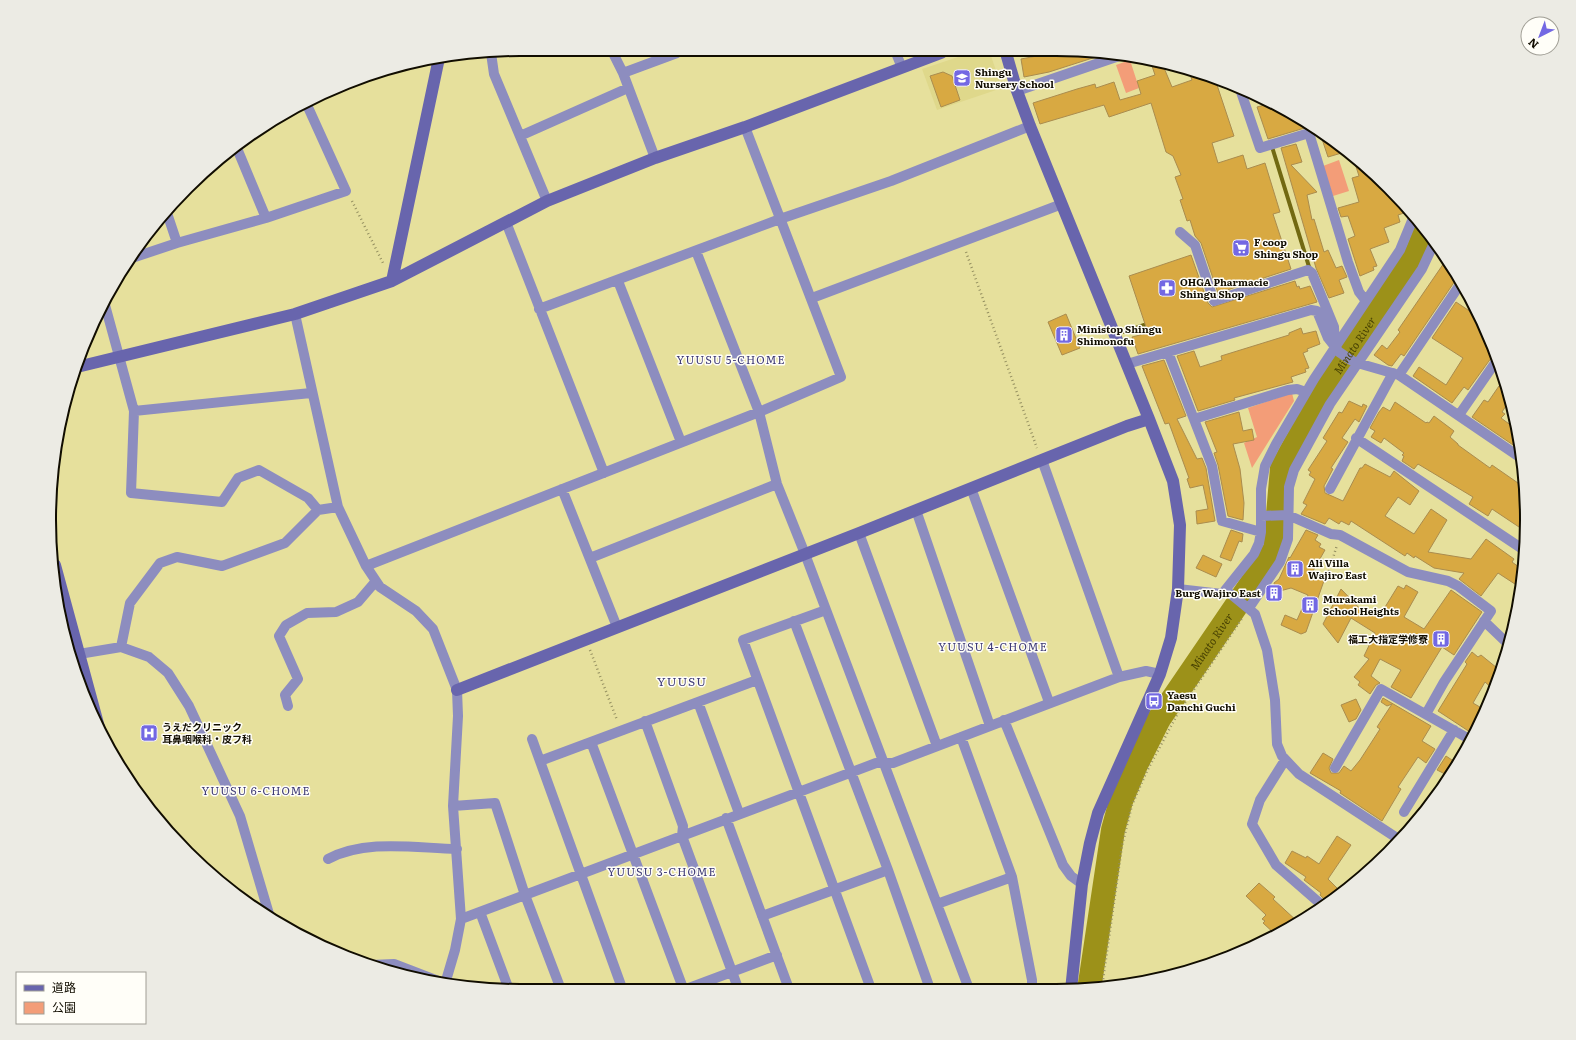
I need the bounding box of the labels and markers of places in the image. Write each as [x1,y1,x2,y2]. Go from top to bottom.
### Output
place label: Shingu Nursery School [975,64,1054,91]
school or university icon: Shingu Nursery School [952,68,972,88]
place label: F coop Shingu Shop [1254,234,1319,261]
supermarket icon: F coop Shingu Shop [1231,238,1251,258]
place label: OHGA Pharmacie Shingu Shop [1180,274,1269,301]
pharmacy icon: OHGA Pharmacie Shingu Shop [1157,278,1177,298]
place label: Ministop Shingu Shimonofu [1077,321,1162,348]
building icon: Ministop Shingu Shimonofu [1054,325,1074,345]
place label: Ali Villa Wajiro East [1308,555,1367,582]
building icon: Ali Villa Wajiro East [1285,559,1305,579]
building icon: Burg Wajiro East [1264,583,1284,603]
place label: Burg Wajiro East [1175,585,1262,600]
place label: Murakami School Heights [1323,591,1399,618]
building icon: Murakami School Heights [1300,595,1320,615]
building icon: 福工大指定学修寮 [1431,629,1451,649]
place label: 福工大指定学修寮 [1348,631,1428,646]
place label: Yaesu Danchi Guchi [1167,687,1236,714]
bus stop icon: Yaesu Danchi Guchi [1144,691,1164,711]
place label: うえだクリニック 耳鼻咽喉科・皮フ科 [162,719,252,746]
hospital icon: うえだクリニック 耳鼻咽喉科・皮フ科 [139,723,159,743]

